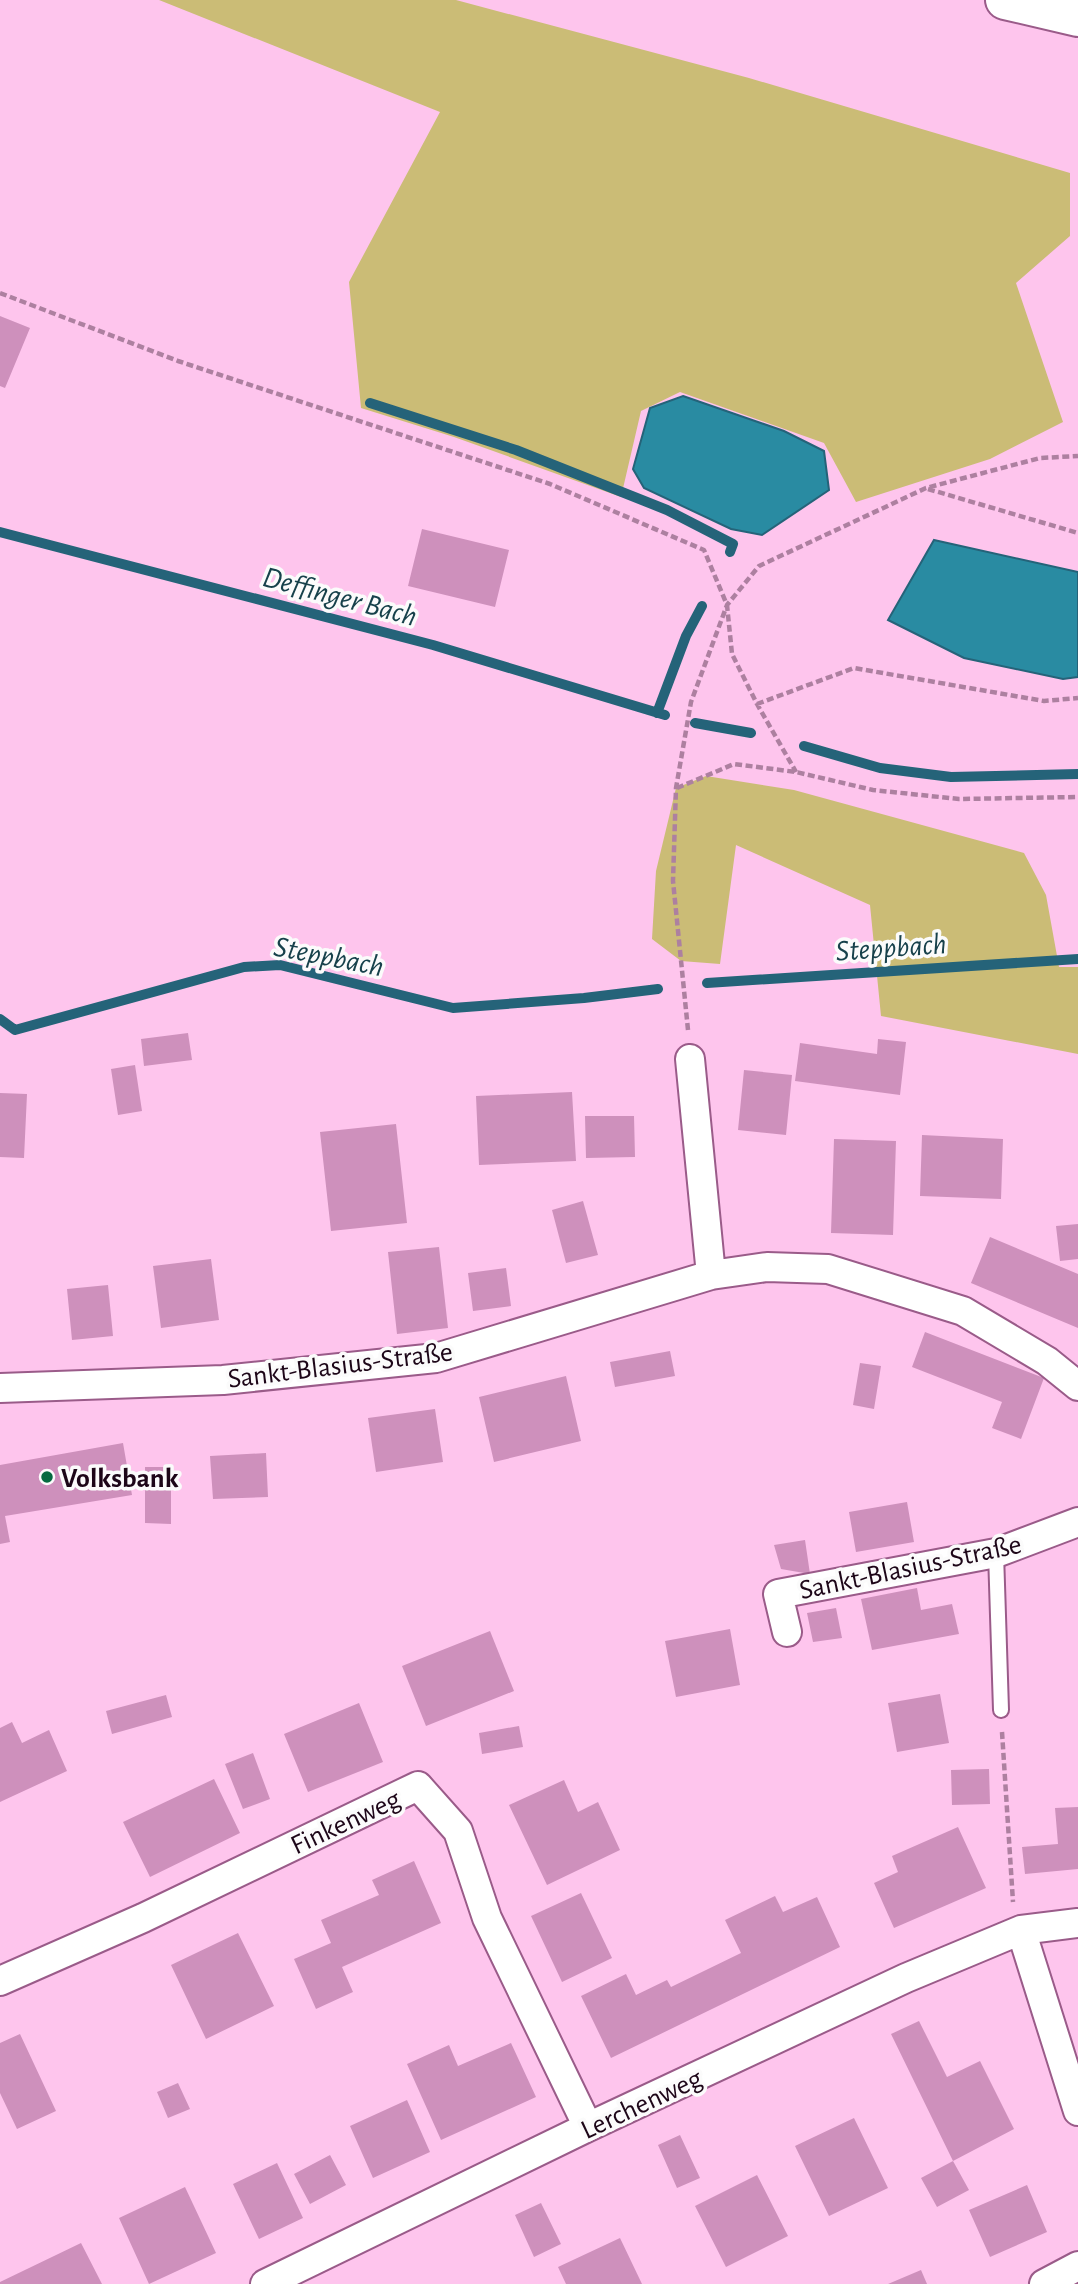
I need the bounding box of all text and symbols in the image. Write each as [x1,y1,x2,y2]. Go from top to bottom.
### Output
water label: Deffinger Bach [260,562,420,632]
water label: Steppbach [835,929,948,967]
water label: Steppbach [271,932,386,982]
street label: Sankt-Blasius-Straße [226,1338,454,1394]
place label: Volksbank [61,1465,179,1493]
marker: Volksbank [39,1469,55,1485]
street label: Sankt-Blasius-Straße [797,1531,1024,1605]
street label: Finkenweg [287,1785,405,1860]
street label: Lerchenweg [577,2064,707,2145]

